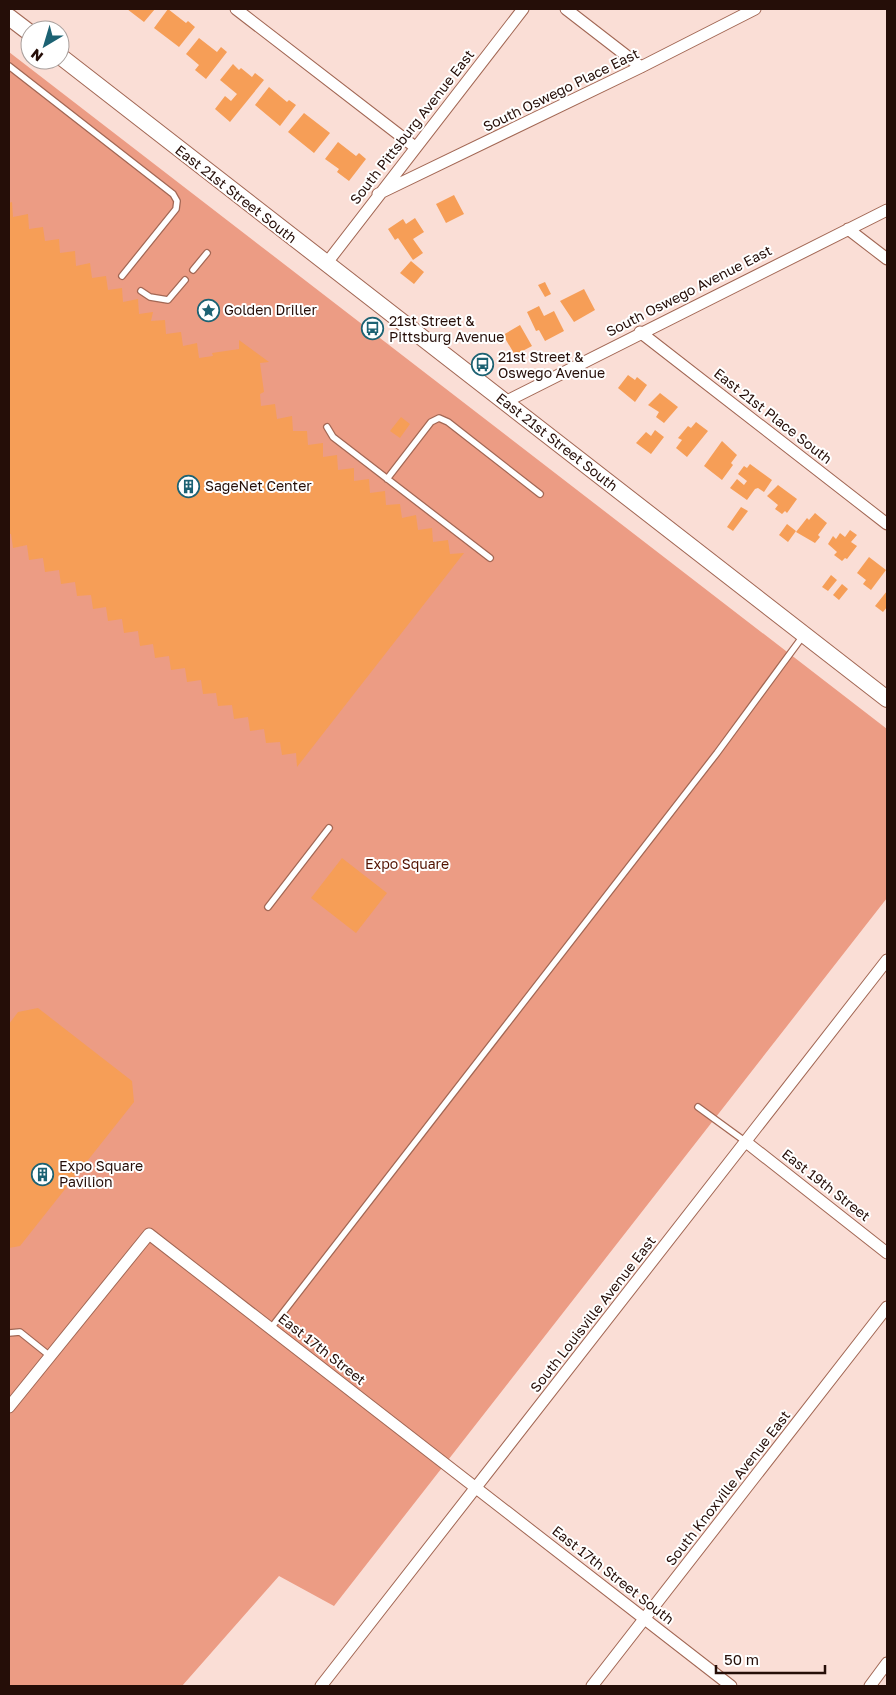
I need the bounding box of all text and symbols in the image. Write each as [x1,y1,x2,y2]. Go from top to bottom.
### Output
north arrow [20,20,70,70]
street label: South Oswego Place East [480,44,641,135]
text: N [27,46,46,66]
street label: South Pittsburg Avenue East [346,46,477,207]
street label: East 21st Street South [172,141,300,246]
street label: South Oswego Avenue East [603,241,774,340]
place icon: Golden Driller [196,298,220,322]
place label: Golden Driller [224,301,317,318]
place label: 21st Street & Pittsburg Avenue [389,312,504,345]
bus stop icon: 21st Street & Pittsburg Avenue [361,317,385,341]
place label: 21st Street & Oswego Avenue [498,348,605,381]
bus stop icon: 21st Street & Oswego Avenue [470,353,494,377]
street label: East 21st Place South [711,364,836,467]
street label: East 21st Street South [493,389,621,494]
building icon: SageNet Center [177,474,201,498]
place label: SageNet Center [205,477,312,494]
park label: Expo Square [365,855,449,872]
street label: East 19th Street [779,1145,874,1224]
place label: Expo Square Pavilion [59,1157,143,1190]
building icon: Expo Square Pavilion [31,1162,55,1186]
street label: South Louisville Avenue East [526,1232,659,1395]
street label: East 17th Street [275,1309,369,1388]
street label: South Knoxville Avenue East [662,1407,793,1569]
street label: East 17th Street South [549,1522,678,1627]
scale bar [716,1642,825,1674]
text: 50 m [724,1650,759,1668]

